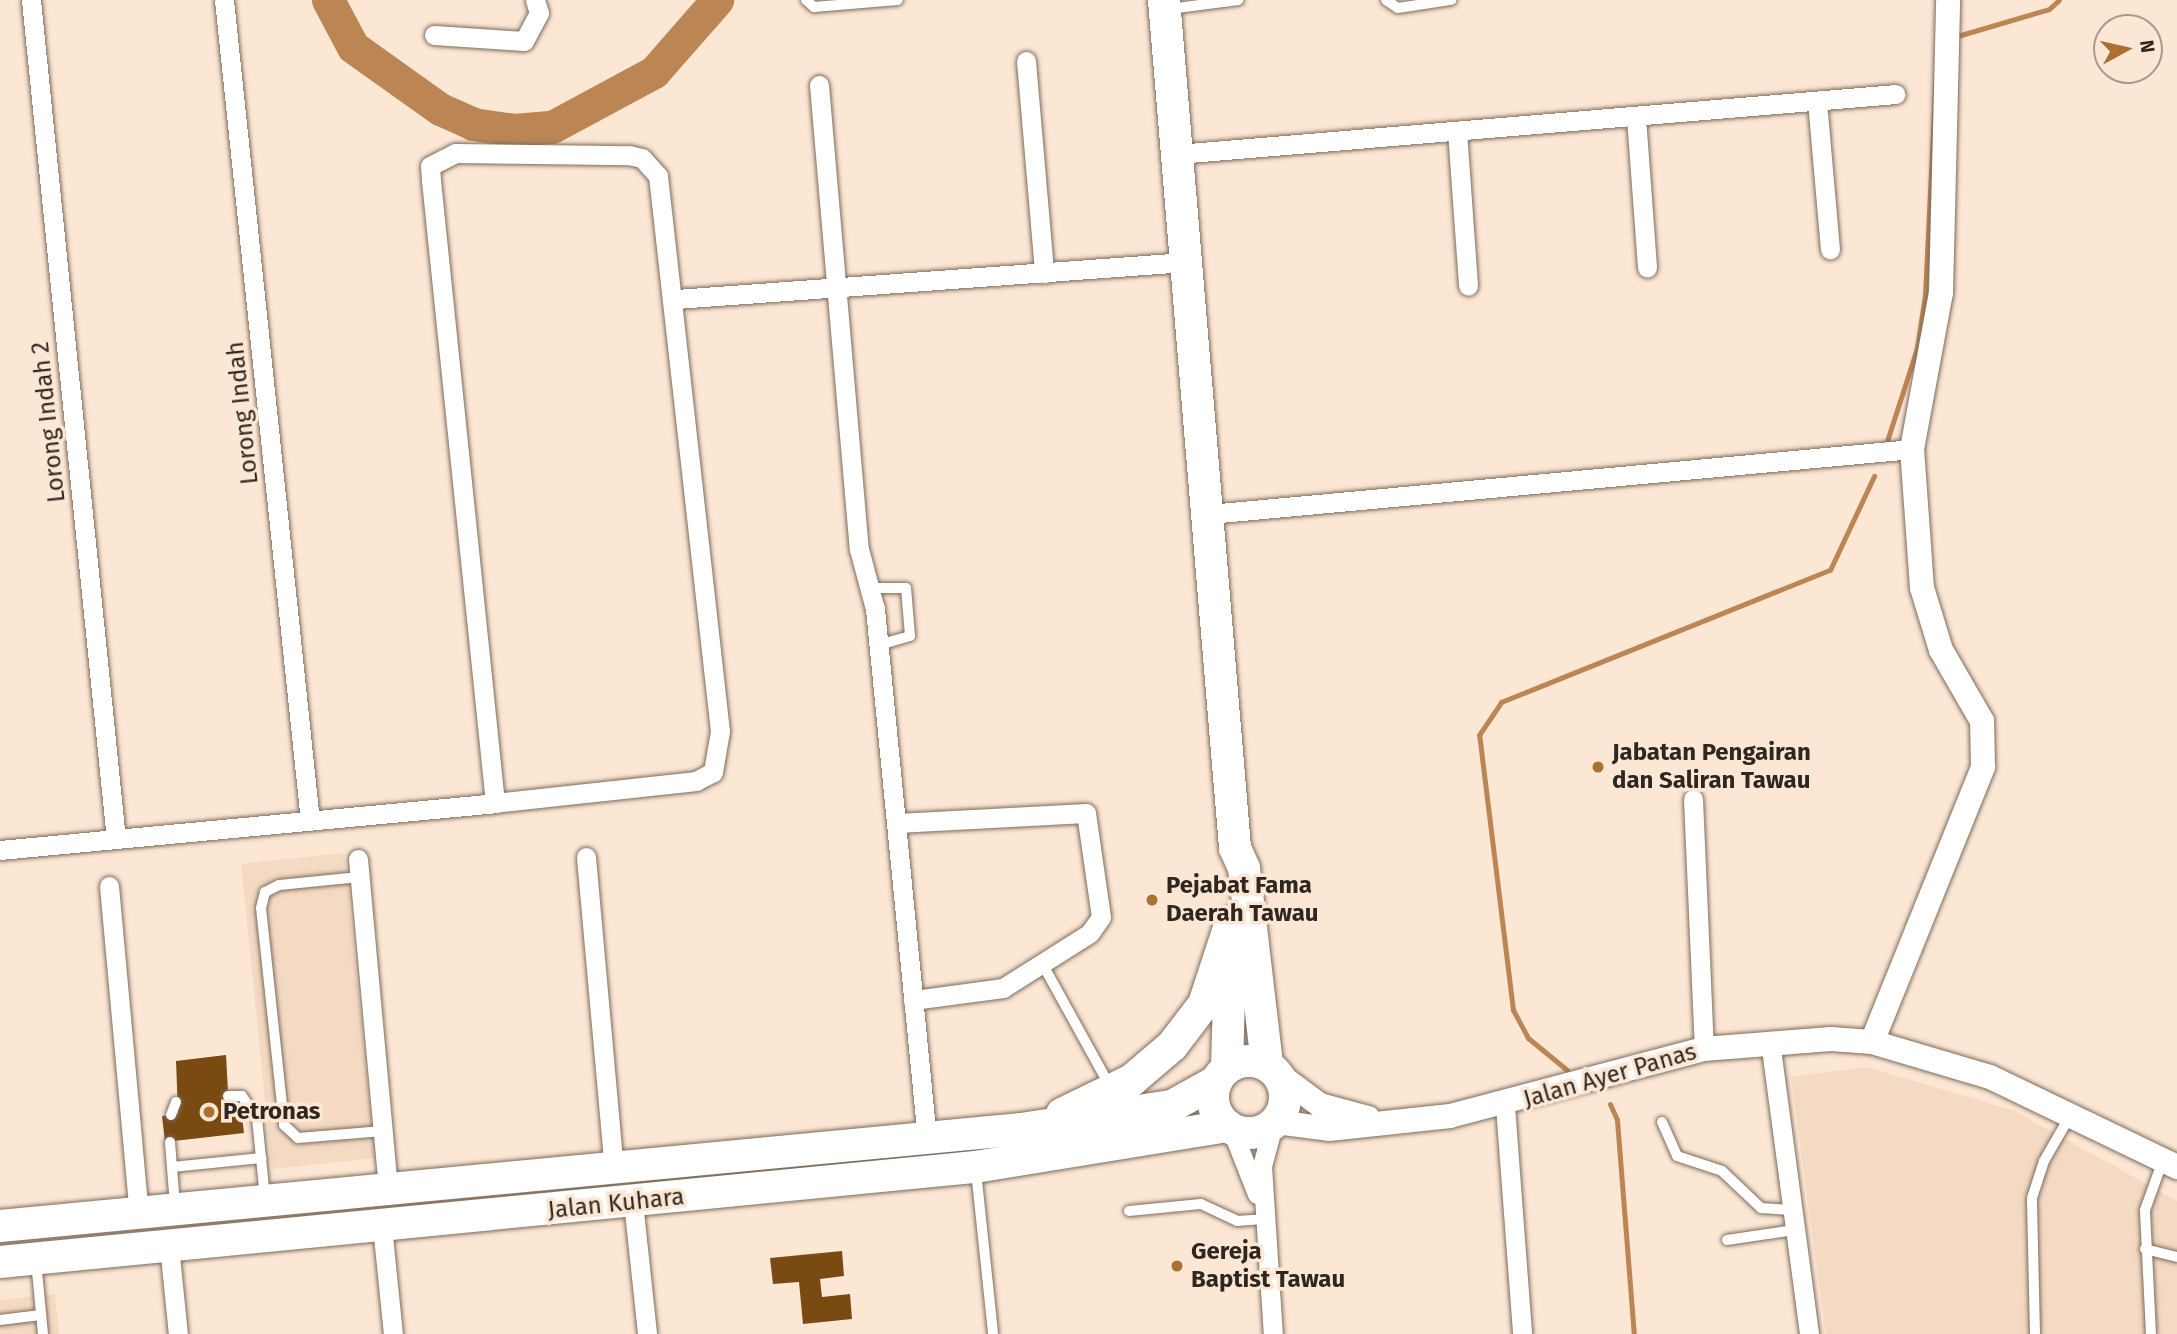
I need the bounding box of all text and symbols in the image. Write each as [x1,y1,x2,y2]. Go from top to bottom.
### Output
north arrow [2093,14,2163,84]
text: N [2135,38,2160,54]
street label: Lorong Indah 2 [26,340,72,504]
street label: Lorong Indah [221,340,265,486]
place label: Jabatan Pengairan dan Saliran Tawau [1612,739,1811,795]
marker: Jabatan Pengairan dan Saliran Tawau [1590,759,1606,775]
place label: Pejabat Fama Daerah Tawau [1166,872,1319,928]
marker: Pejabat Fama Daerah Tawau [1144,892,1160,908]
street label: Jalan Ayer Panas [1520,1038,1700,1114]
place label: Petronas [223,1098,320,1126]
marker: Petronas [201,1104,217,1120]
street label: Jalan Kuhara [546,1183,686,1225]
place label: Gereja Baptist Tawau [1191,1238,1345,1294]
marker: Gereja Baptist Tawau [1169,1258,1185,1274]

